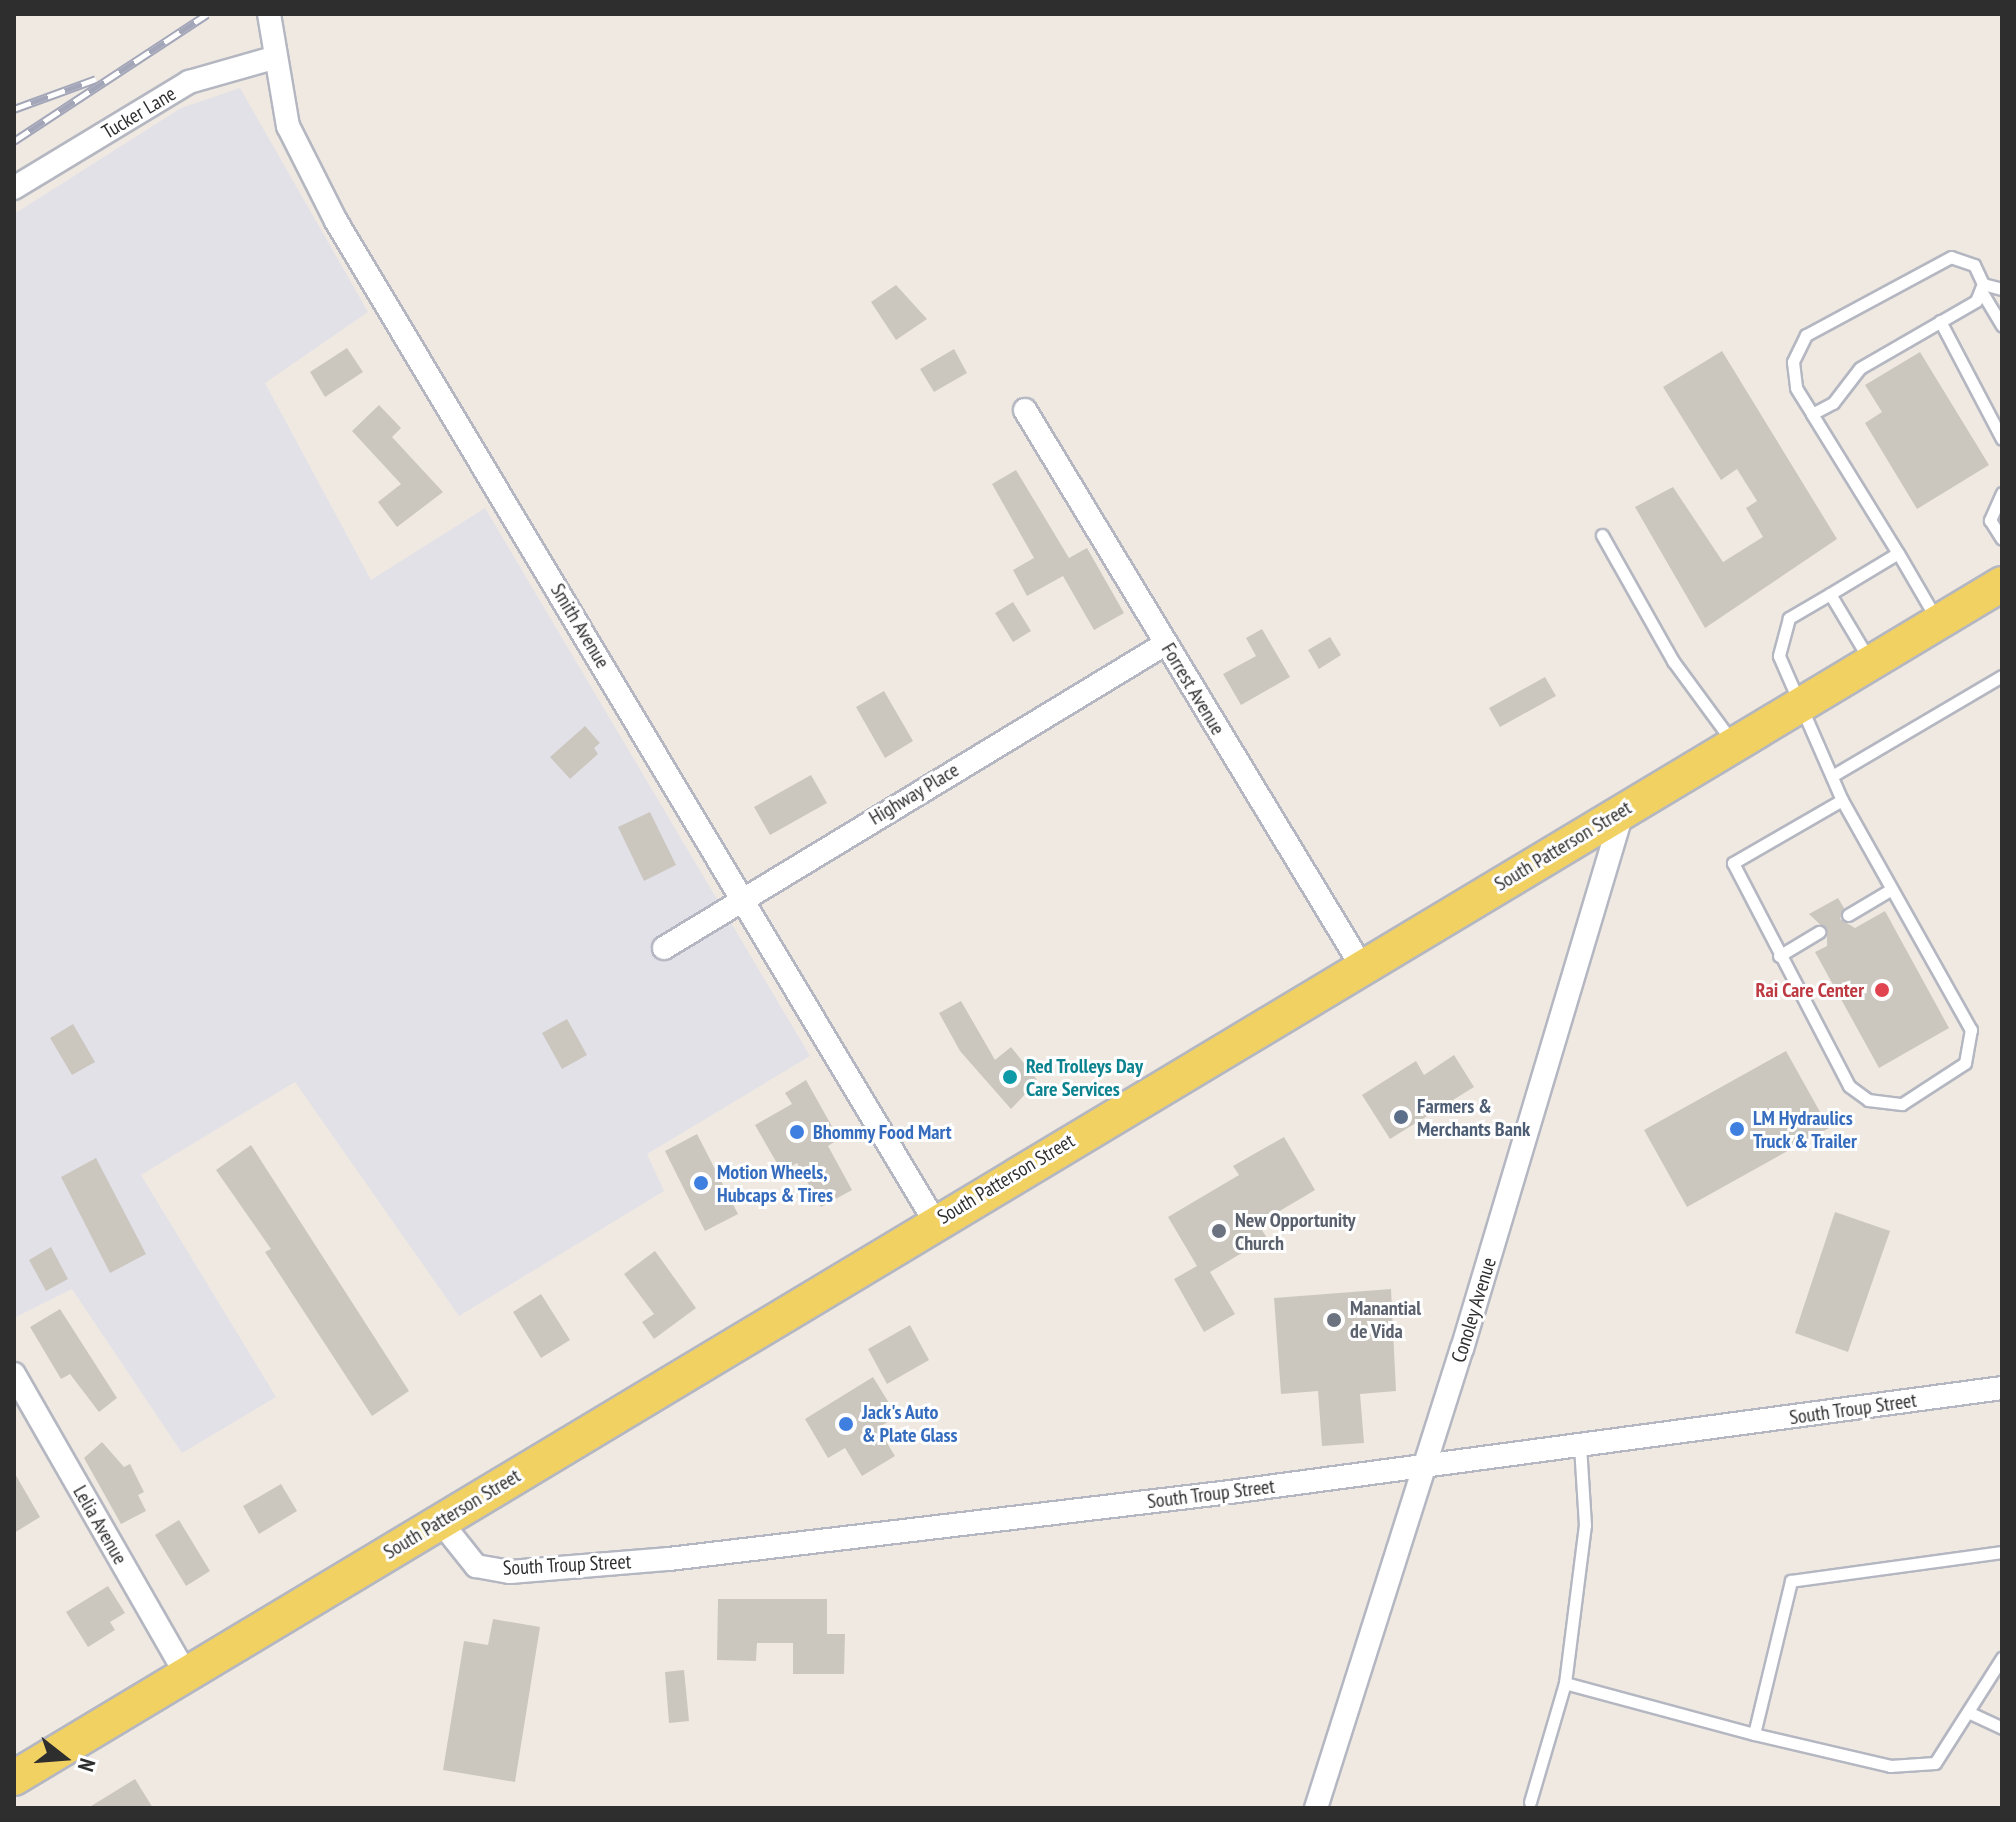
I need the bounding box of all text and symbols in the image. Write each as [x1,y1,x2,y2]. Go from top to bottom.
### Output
street label: Tucker Lane [98,82,180,144]
street label: Smith Avenue [545,579,615,673]
street label: Forrest Avenue [1156,639,1230,739]
street label: Highway Place [865,758,963,830]
street label: South Patterson Street [1490,796,1636,896]
place label: Rai Care Center [1755,978,1864,1002]
marker: Rai Care Center [1871,979,1893,1001]
place label: Red Trolleys Day Care Services [1026,1054,1143,1101]
marker: Red Trolleys Day Care Services [1001,1068,1019,1086]
place label: Farmers & Merchants Bank [1417,1094,1530,1141]
place label: LM Hydraulics Truck & Trailer [1753,1106,1858,1153]
marker: Farmers & Merchants Bank [1392,1108,1410,1126]
place label: Bhommy Food Mart [813,1120,952,1144]
marker: LM Hydraulics Truck & Trailer [1728,1120,1746,1138]
marker: Bhommy Food Mart [788,1123,806,1141]
street label: South Patterson Street [933,1129,1079,1229]
place label: Motion Wheels, Hubcaps & Tires [717,1160,834,1207]
marker: Motion Wheels, Hubcaps & Tires [692,1174,710,1192]
place label: New Opportunity Church [1235,1208,1356,1255]
marker: New Opportunity Church [1210,1222,1228,1240]
street label: Conoley Avenue [1447,1254,1501,1366]
place label: Manantial de Vida [1350,1296,1421,1343]
marker: Manantial de Vida [1325,1311,1343,1329]
street label: South Troup Street [1788,1388,1918,1430]
place label: Jack's Auto & Plate Glass [862,1400,958,1447]
marker: Jack's Auto & Plate Glass [837,1415,855,1433]
street label: South Patterson Street [379,1464,525,1564]
street label: South Troup Street [1146,1474,1276,1514]
street label: Lelia Avenue [68,1481,132,1569]
street label: South Troup Street [502,1550,632,1580]
north arrow [24,1718,104,1798]
text: N [72,1755,102,1775]

